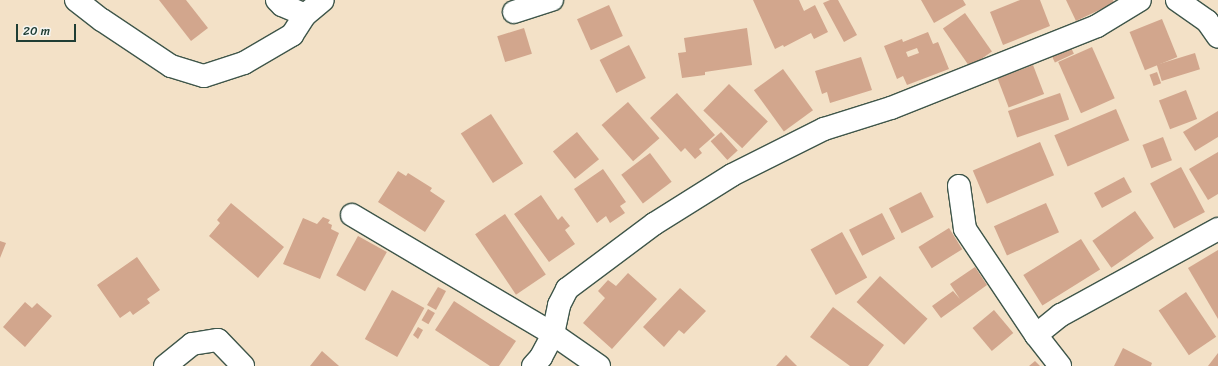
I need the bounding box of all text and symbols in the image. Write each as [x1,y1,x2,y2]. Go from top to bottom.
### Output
scale bar [18,16,78,42]
text: 20 m [23,20,50,42]

